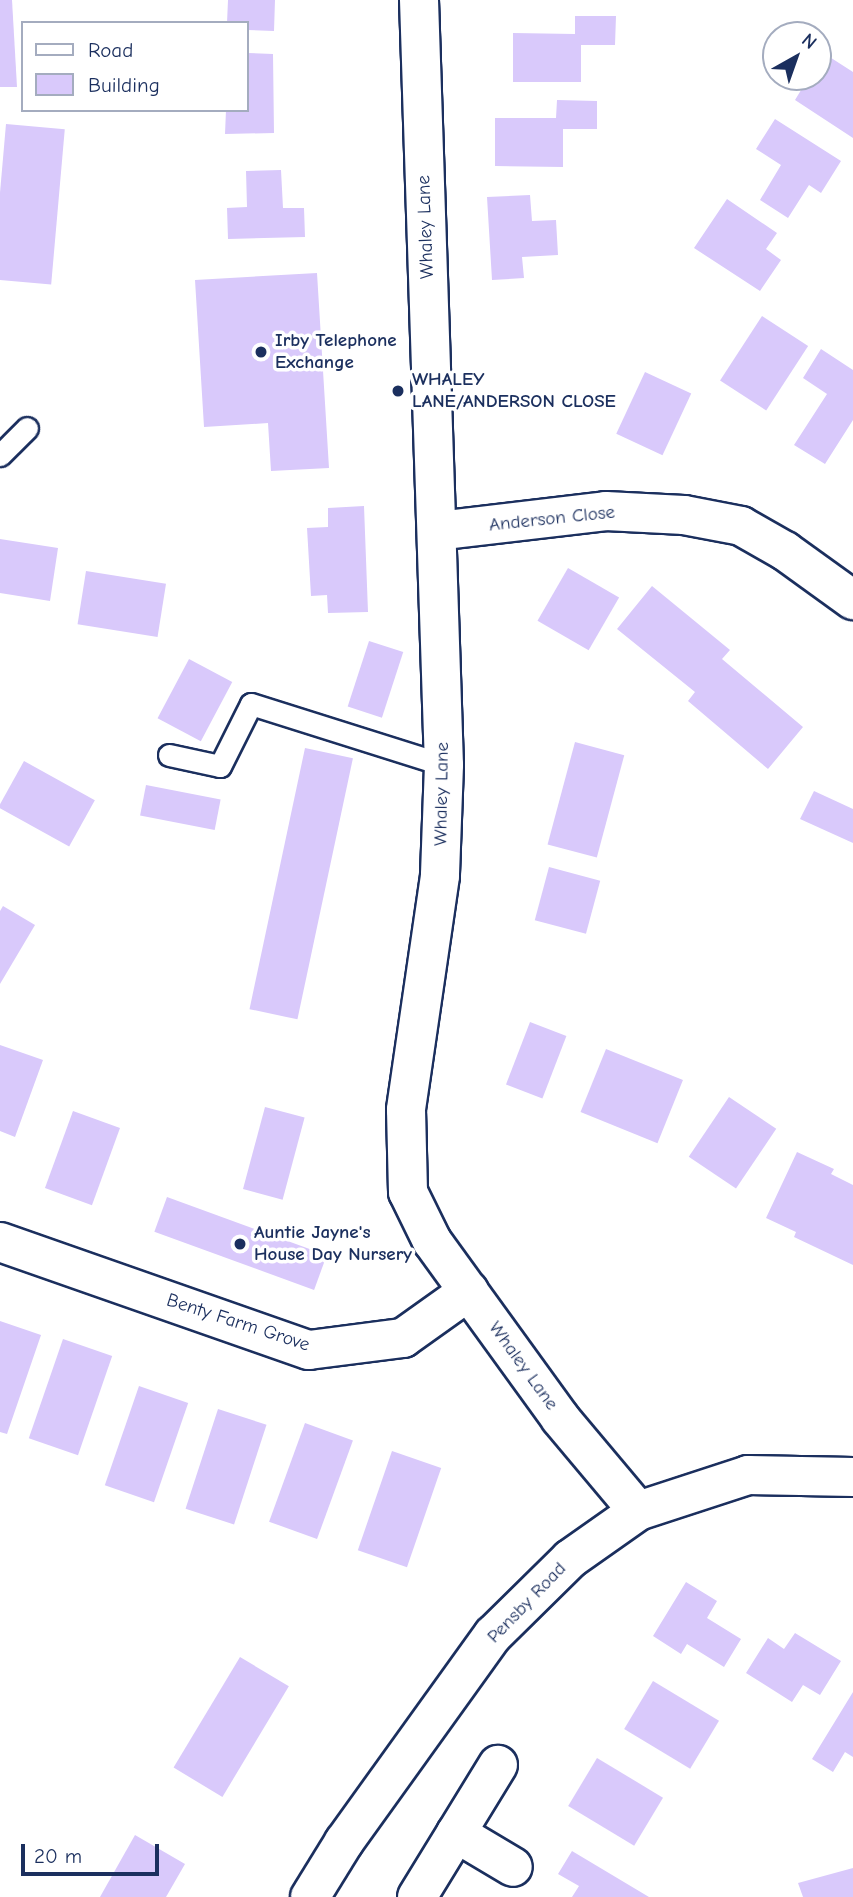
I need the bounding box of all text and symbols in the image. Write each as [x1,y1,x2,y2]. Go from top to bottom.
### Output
legend [21,21,248,112]
north arrow [762,21,832,91]
text: N [797,29,821,54]
text: Road [88,38,133,62]
text: Building [88,73,160,97]
street label: Whaley Lane [413,175,439,279]
place label: Irby Telephone Exchange [275,330,397,374]
marker: Irby Telephone Exchange [253,344,269,360]
place label: WHALEY LANE/ANDERSON CLOSE [412,369,616,413]
marker: WHALEY LANE/ANDERSON CLOSE [390,383,406,399]
street label: Anderson Close [488,501,616,537]
street label: Whaley Lane [430,742,454,846]
place label: Auntie Jayne's House Day Nursery [254,1222,412,1266]
marker: Auntie Jayne's House Day Nursery [232,1236,248,1252]
street label: Benty Farm Grove [164,1289,312,1357]
street label: Whaley Lane [483,1317,563,1415]
street label: Pensby Road [483,1558,571,1648]
scale bar [24,1830,163,1874]
text: 20 m [34,1844,82,1868]

